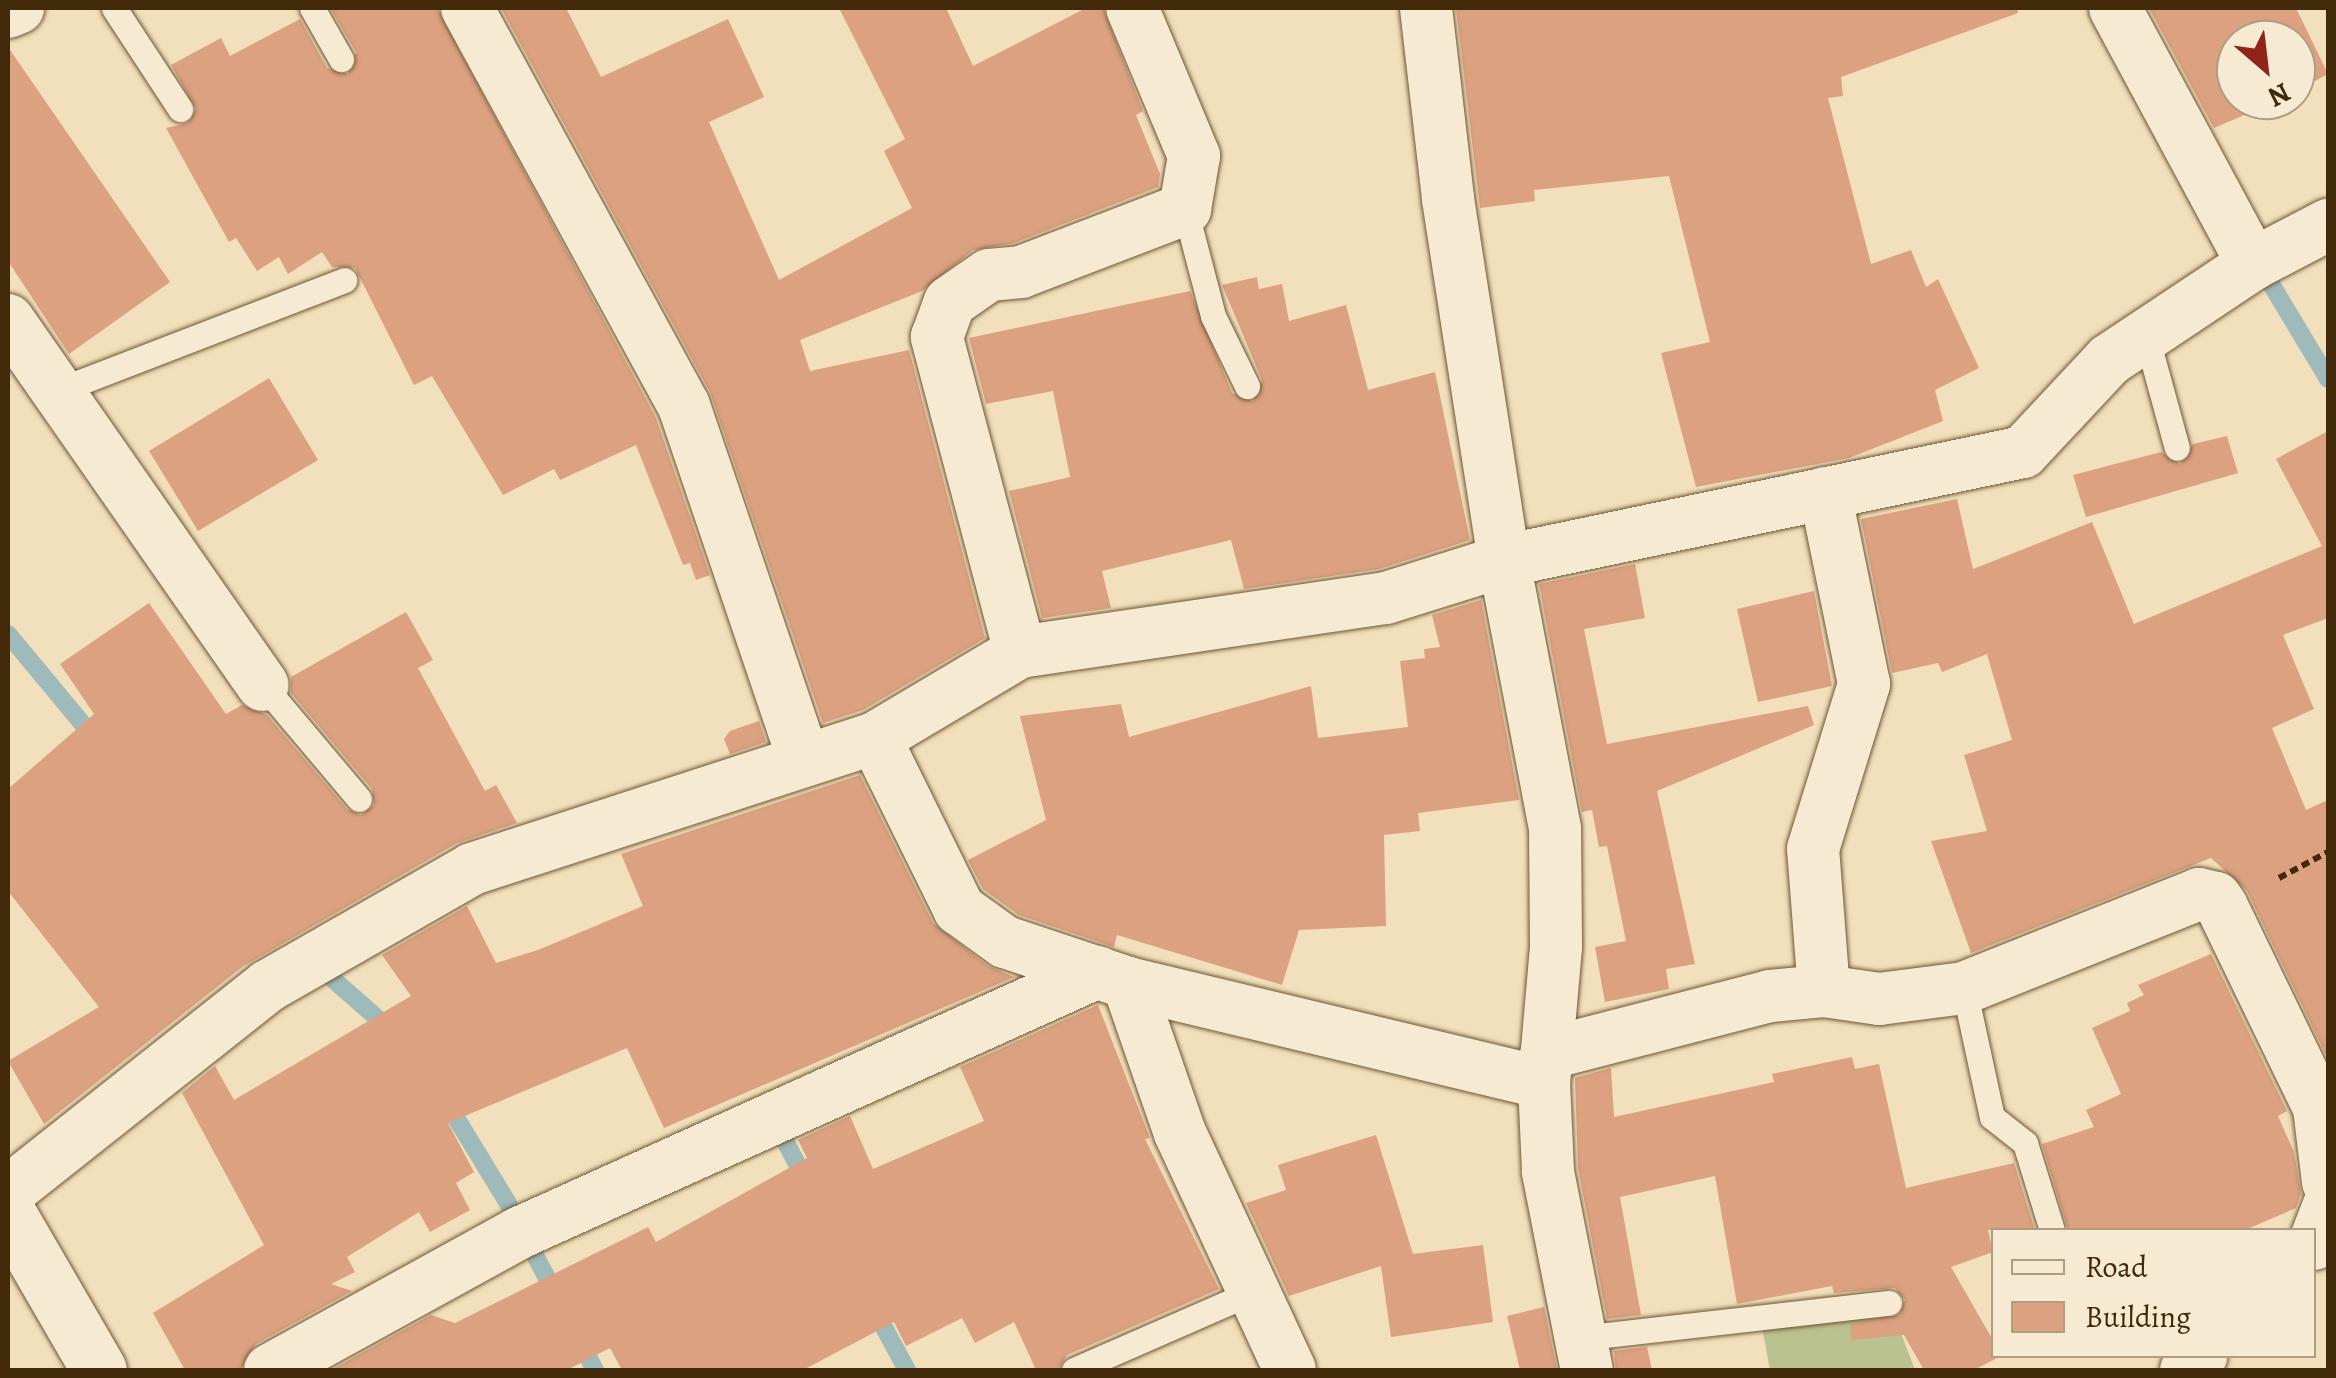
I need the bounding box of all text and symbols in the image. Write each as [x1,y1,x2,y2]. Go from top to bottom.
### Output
north arrow [2216,20,2316,120]
text: N [2261,73,2297,116]
legend [1991,1228,2316,1358]
text: Road [2085,1247,2147,1287]
text: Building [2085,1297,2191,1337]

